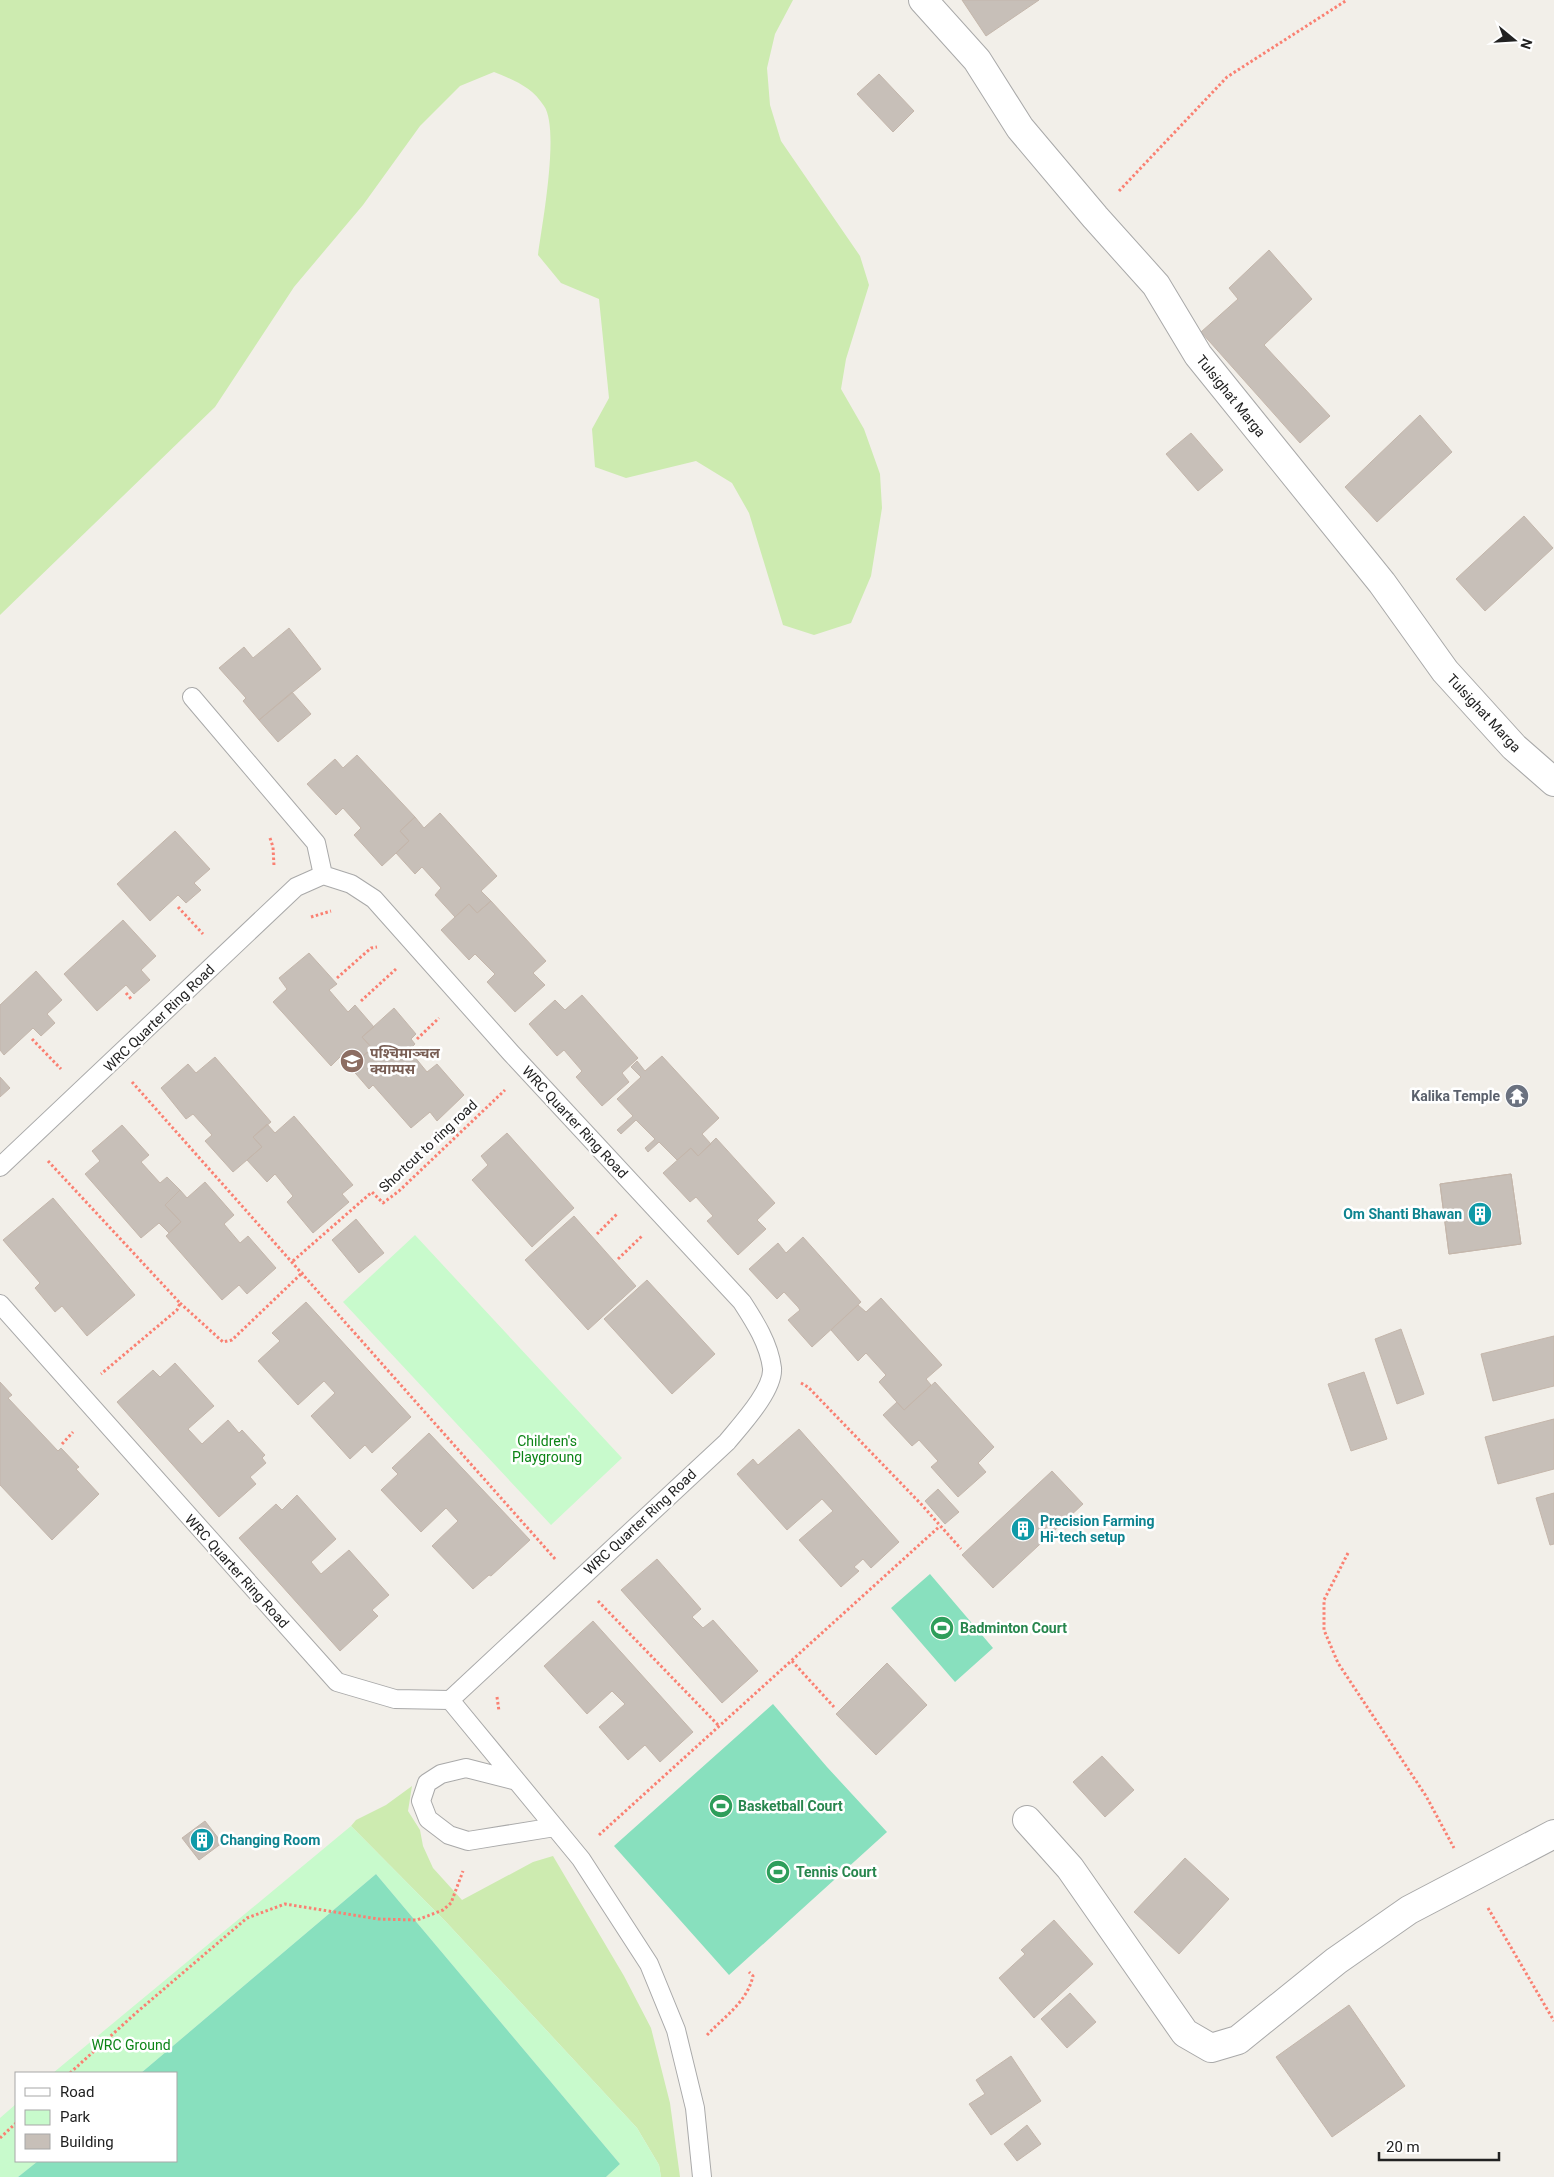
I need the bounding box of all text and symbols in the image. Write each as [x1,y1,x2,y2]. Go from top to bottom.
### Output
north arrow [1489,15,1539,65]
text: N [1517,37,1536,51]
street label: Tulsighat Marga [1193,352,1269,440]
street label: Tulsighat Marga [1444,671,1524,755]
street label: WRC Quarter Ring Road [101,961,217,1075]
place label: पश्‍चिमाञ्‍चल क्याम्पस [370,1045,441,1077]
school or university icon: पश्‍चिमाञ्‍चल क्याम्पस [339,1048,365,1074]
street label: WRC Quarter Ring Road [519,1063,631,1181]
temple icon: Kalika Temple [1504,1083,1530,1109]
place label: Kalika Temple [1411,1088,1500,1104]
street label: Shortcut to ring road [376,1097,480,1195]
building icon: Om Shanti Bhawan [1467,1201,1493,1227]
place label: Om Shanti Bhawan [1343,1206,1462,1222]
park label: Children's Playgroung [512,1433,582,1465]
street label: WRC Quarter Ring Road [581,1466,699,1578]
street label: WRC Quarter Ring Road [182,1511,292,1631]
place label: Precision Farming Hi-tech setup [1040,1513,1154,1545]
building icon: Precision Farming Hi-tech setup [1010,1516,1036,1542]
sports icon: Badminton Court [929,1615,955,1641]
place label: Badminton Court [960,1620,1067,1636]
sports icon: Basketball Court [708,1793,734,1819]
place label: Basketball Court [738,1798,843,1814]
building icon: Changing Room [189,1827,215,1853]
place label: Changing Room [220,1832,320,1848]
sports icon: Tennis Court [765,1859,791,1885]
place label: Tennis Court [796,1864,877,1880]
park label: WRC Ground [91,2037,171,2053]
legend [15,2072,178,2162]
text: Road [60,2083,94,2101]
text: Park [60,2108,91,2126]
scale bar [1379,2130,1499,2162]
text: Building [60,2133,114,2151]
text: 20 m [1386,2138,1420,2156]

